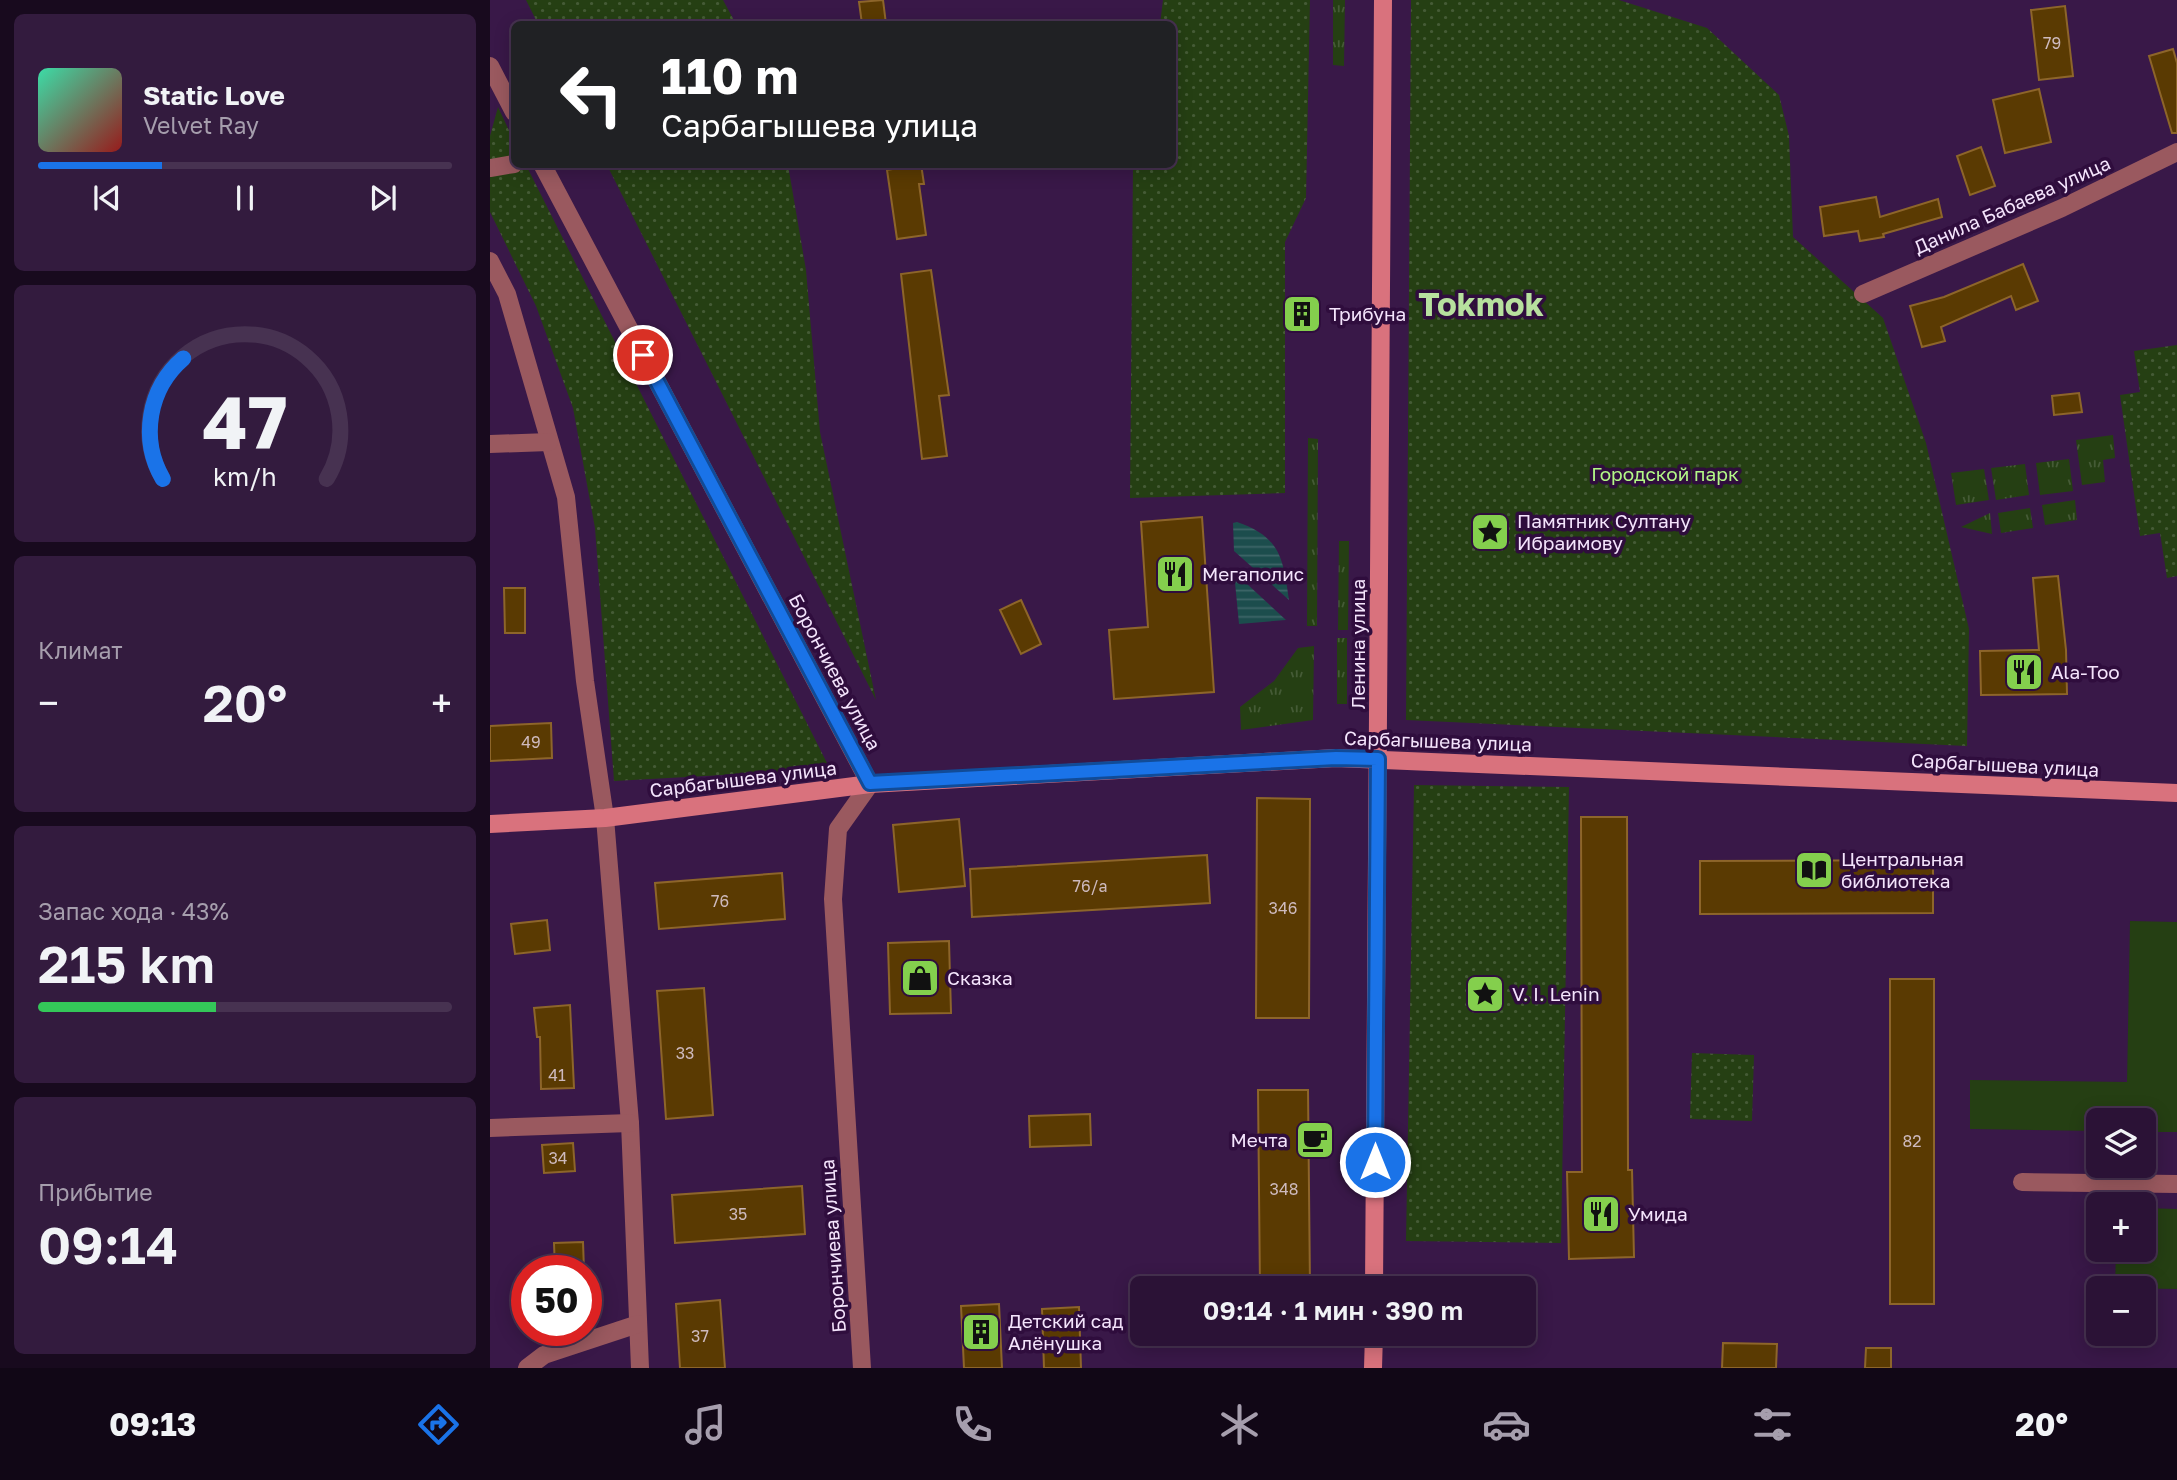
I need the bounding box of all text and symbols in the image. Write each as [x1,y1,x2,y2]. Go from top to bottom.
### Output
house number: 79 [2043,33,2061,53]
text: 110 m [661,46,798,105]
icon: left [546,49,637,140]
text: Static Love [143,80,285,111]
text: Сарбагышева улица [661,106,978,144]
text: Velvet Ray [143,111,259,139]
street label: Данила Бабаева улица [1910,151,2114,258]
icon: previous [88,179,126,217]
icon: pause [226,179,264,217]
icon: next [364,179,402,217]
district label: Tokmok [1418,284,1544,323]
building icon: Трибуна [1281,293,1323,335]
place label: Трибуна [1329,302,1406,325]
pin [613,325,673,385]
icon: arrive [624,336,662,374]
text: 47 [202,379,288,466]
text: km/h [213,461,277,492]
park label: Городской парк [1591,462,1739,485]
place label: Памятник Султану Ибраимову [1517,509,1691,554]
place icon: Памятник Султану Ибраимову [1469,511,1511,553]
restaurant icon: Мегаполис [1154,553,1196,595]
place label: Мегаполис [1202,562,1304,585]
street label: Ленина улица [1346,579,1369,709]
street label: Борончиева улица [784,590,886,754]
text: Климат [38,636,123,664]
restaurant icon: Ala-Too [2003,651,2045,693]
place label: Ala-Too [2051,660,2120,683]
text: 20° [203,671,287,733]
text: − [38,680,59,725]
text: + [431,680,452,725]
street label: Сарбагышева улица [1344,726,1533,755]
house number: 49 [521,732,541,752]
street label: Сарбагышева улица [1910,748,2100,781]
street label: Сарбагышева улица [648,756,838,801]
place label: Центральная библиотека [1841,847,1964,892]
library icon: Центральная библиотека [1793,849,1835,891]
house number: 76/а [1073,876,1107,896]
house number: 76 [711,891,729,911]
text: Запас хода · 43% [38,897,229,925]
house number: 346 [1269,898,1297,918]
text: 215 km [38,932,215,994]
shop icon: Сказка [899,957,941,999]
place label: Сказка [947,966,1013,989]
place icon: V. I. Lenin [1464,973,1506,1015]
place label: V. I. Lenin [1512,982,1600,1005]
house number: 33 [676,1043,694,1063]
house number: 41 [548,1065,566,1085]
map controls [2086,1108,2156,1346]
button: layers [2086,1108,2156,1178]
cafe icon: Мечта [1294,1119,1336,1161]
position arrow [1338,1125,1412,1199]
place label: Мечта [1230,1128,1288,1151]
house number: 82 [1902,1131,1922,1151]
house number: 34 [548,1148,568,1168]
street label: Борончиева улица [815,1159,850,1334]
text: Прибытие [38,1178,153,1206]
house number: 348 [1270,1179,1298,1199]
button: + [2086,1192,2156,1262]
restaurant icon: Умида [1580,1193,1622,1235]
place label: Умида [1628,1202,1688,1225]
house number: 35 [729,1204,747,1224]
text: 09:14 [38,1213,179,1275]
speed limit sign: 50 [511,1255,602,1346]
button: − [2086,1276,2156,1346]
text: 09:14 · 1 мин · 390 m [1203,1295,1463,1326]
place label: Детский сад Алёнушка [1008,1309,1124,1354]
building icon: Детский сад Алёнушка [960,1311,1002,1353]
house number: 37 [691,1326,709,1346]
icon: directions [414,1400,463,1449]
icon: music [681,1400,730,1449]
icon: phone [948,1400,997,1449]
icon: climate [1215,1400,1264,1449]
icon: car [1482,1400,1531,1449]
icon: filters [1748,1400,1797,1449]
text: 09:13 [109,1405,196,1443]
text: 20° [2015,1405,2068,1443]

